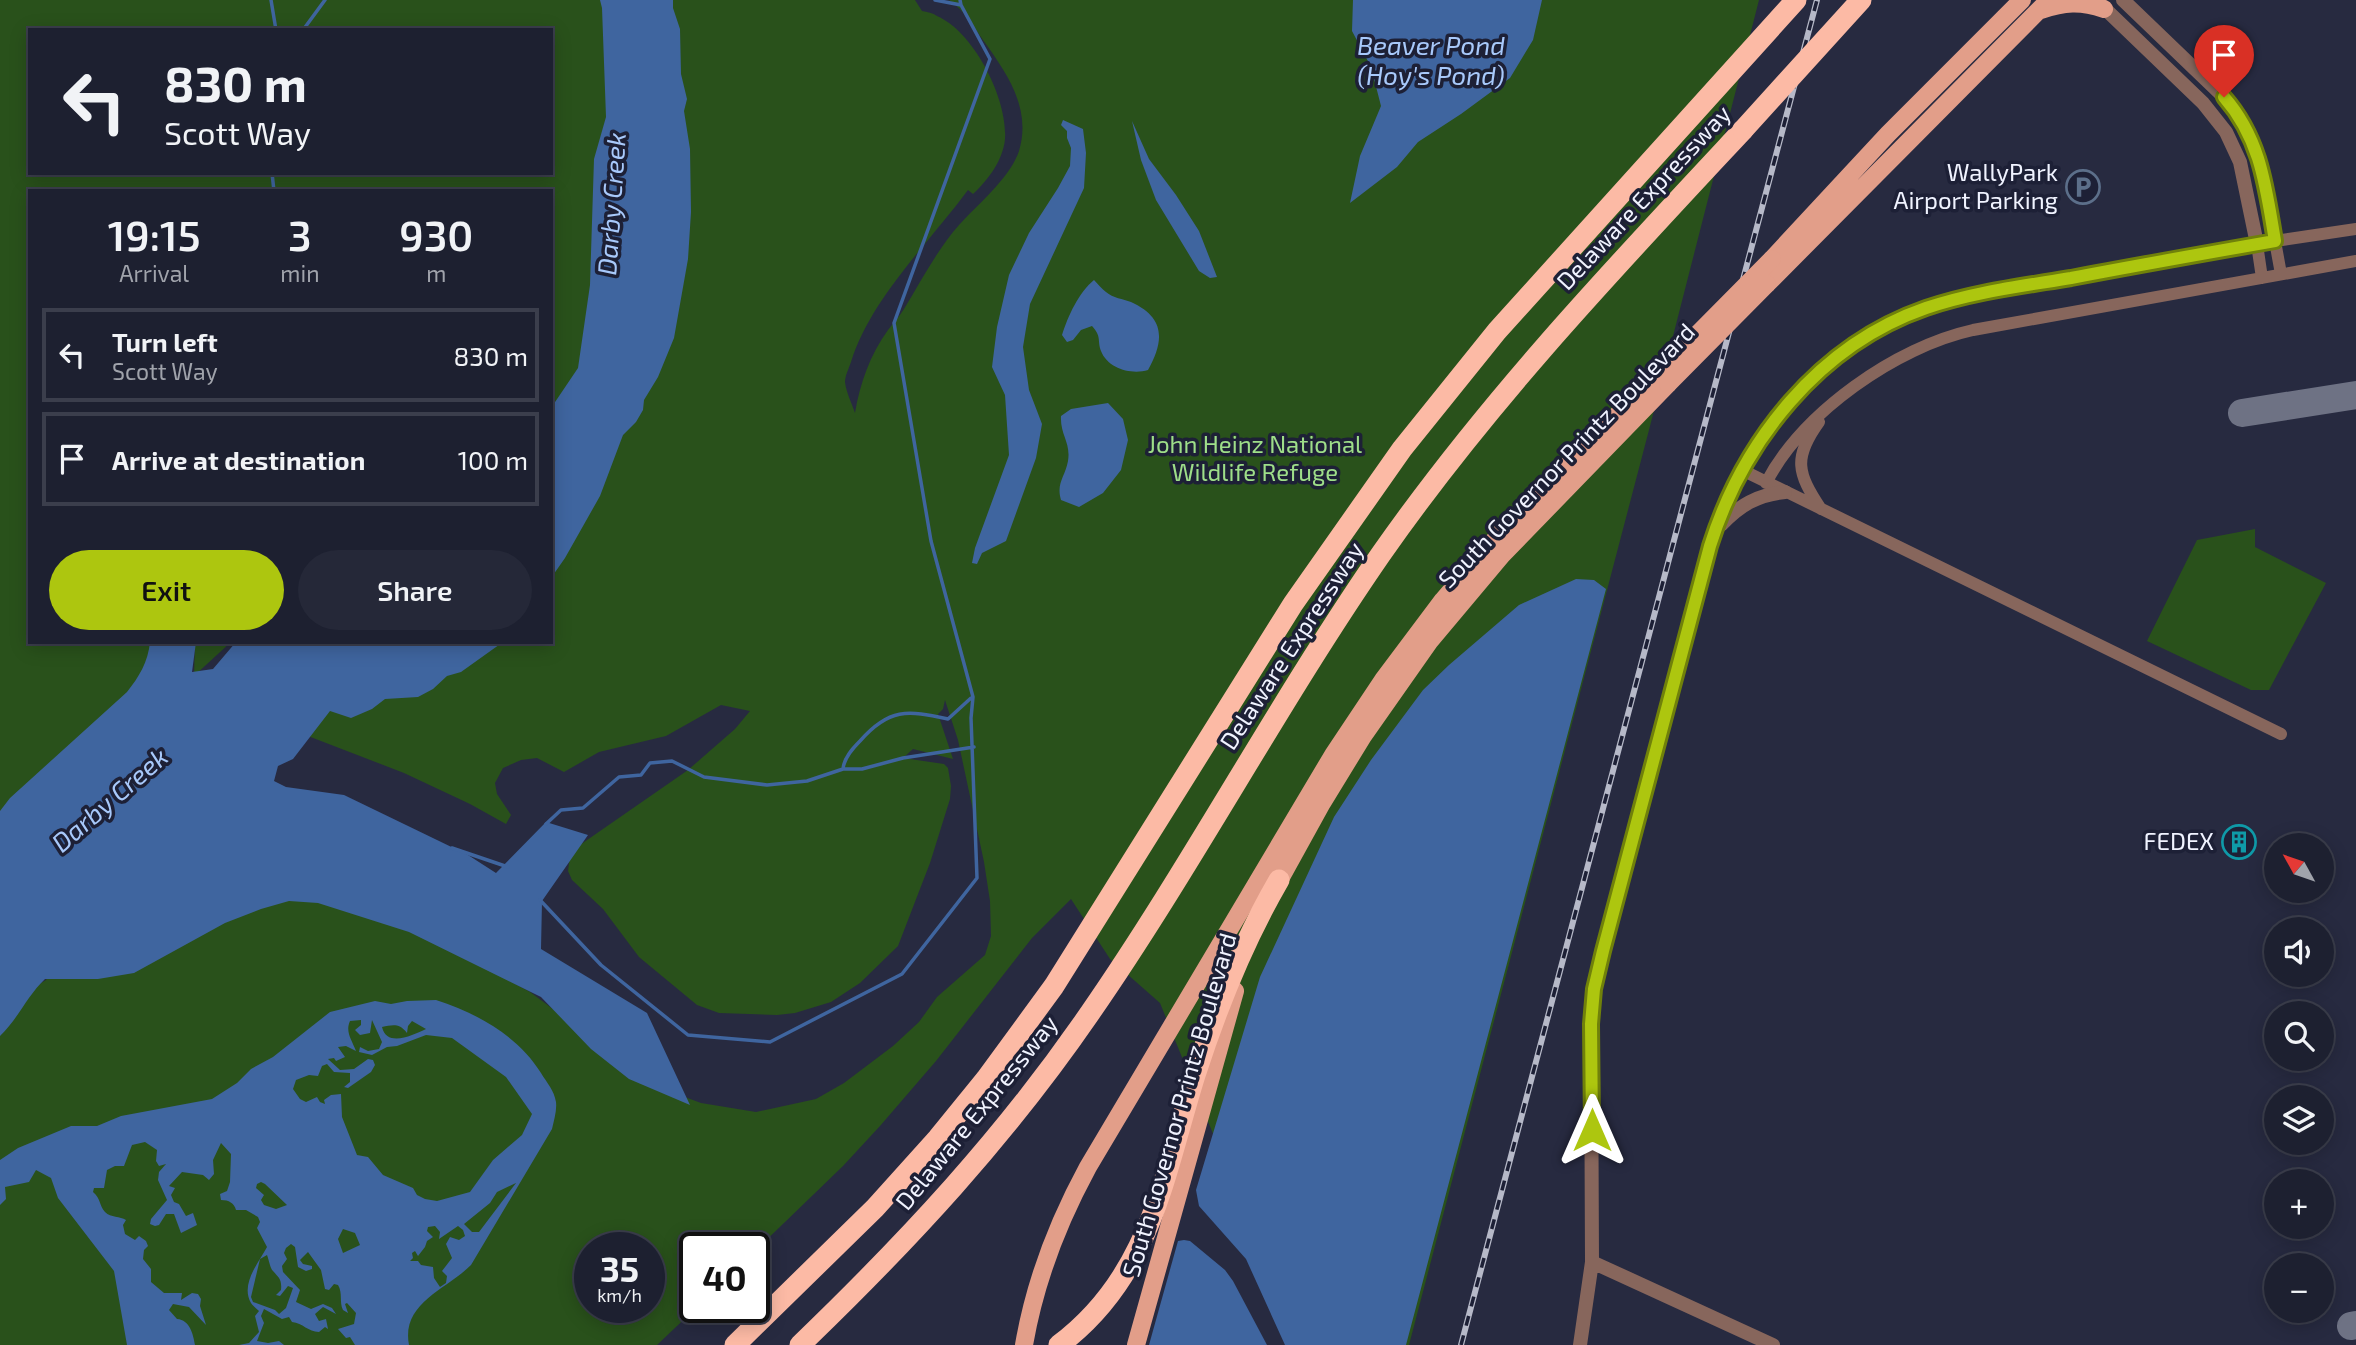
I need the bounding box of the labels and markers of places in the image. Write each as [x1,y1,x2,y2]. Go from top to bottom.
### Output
pin [2194,25,2254,97]
place label: WallyPark Airport Parking [1893,157,2058,214]
parking icon: WallyPark Airport Parking [2064,168,2102,206]
building icon: FEDEX [2220,823,2258,861]
place label: FEDEX [2144,826,2214,855]

